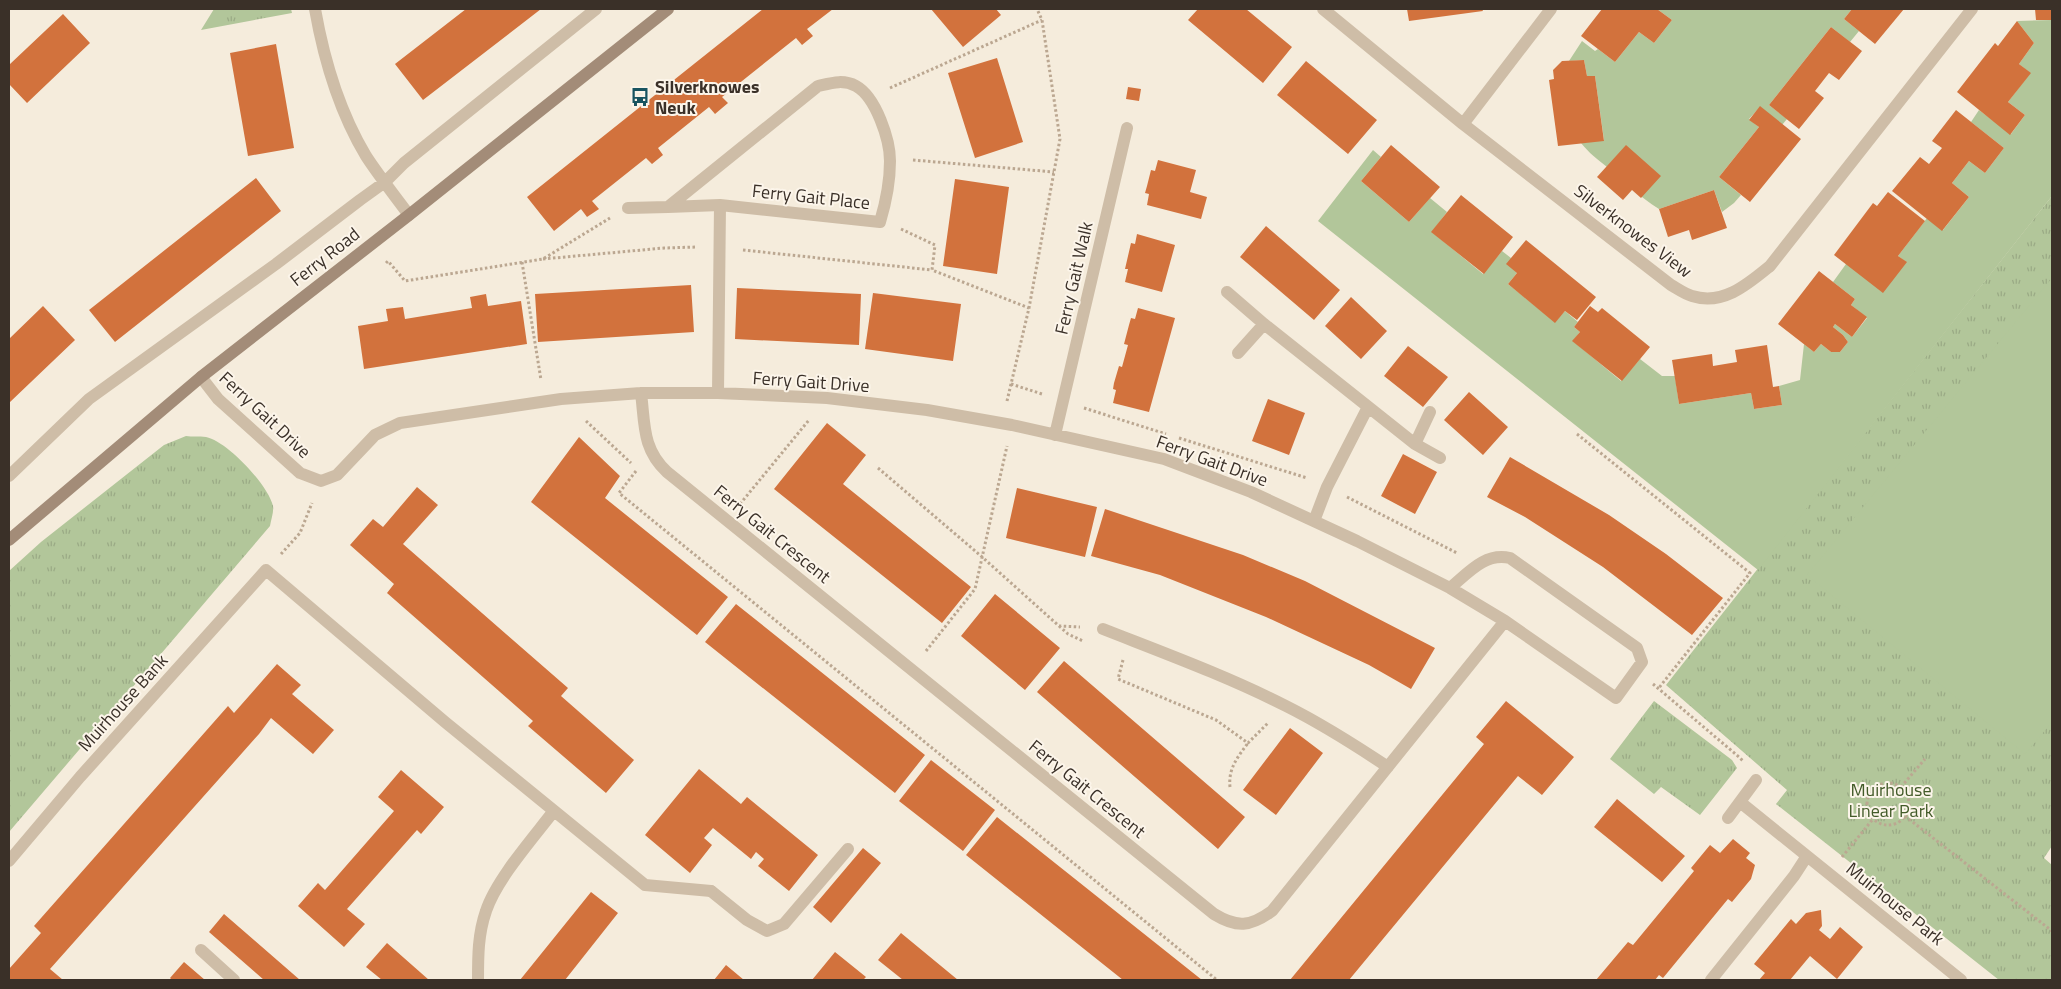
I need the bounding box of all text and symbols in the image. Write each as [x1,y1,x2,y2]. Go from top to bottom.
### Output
place label: Silverknowes Neuk [655,73,759,121]
bus stop icon: Silverknowes Neuk [629,86,651,108]
street label: Ferry Gait Place [751,177,871,216]
street label: Silverknowes View [1569,177,1698,284]
street label: Ferry Gait Walk [1047,218,1100,337]
street label: Ferry Road [284,221,365,293]
street label: Ferry Gait Drive [752,364,870,399]
street label: Ferry Gait Drive [213,365,317,464]
street label: Ferry Gait Drive [1153,428,1272,493]
street label: Ferry Gait Crescent [708,478,837,590]
street label: Muirhouse Bank [71,648,174,758]
street label: Ferry Gait Crescent [1023,733,1152,845]
park label: Muirhouse Linear Park [1849,776,1934,824]
street label: Muirhouse Park [1840,856,1951,952]

